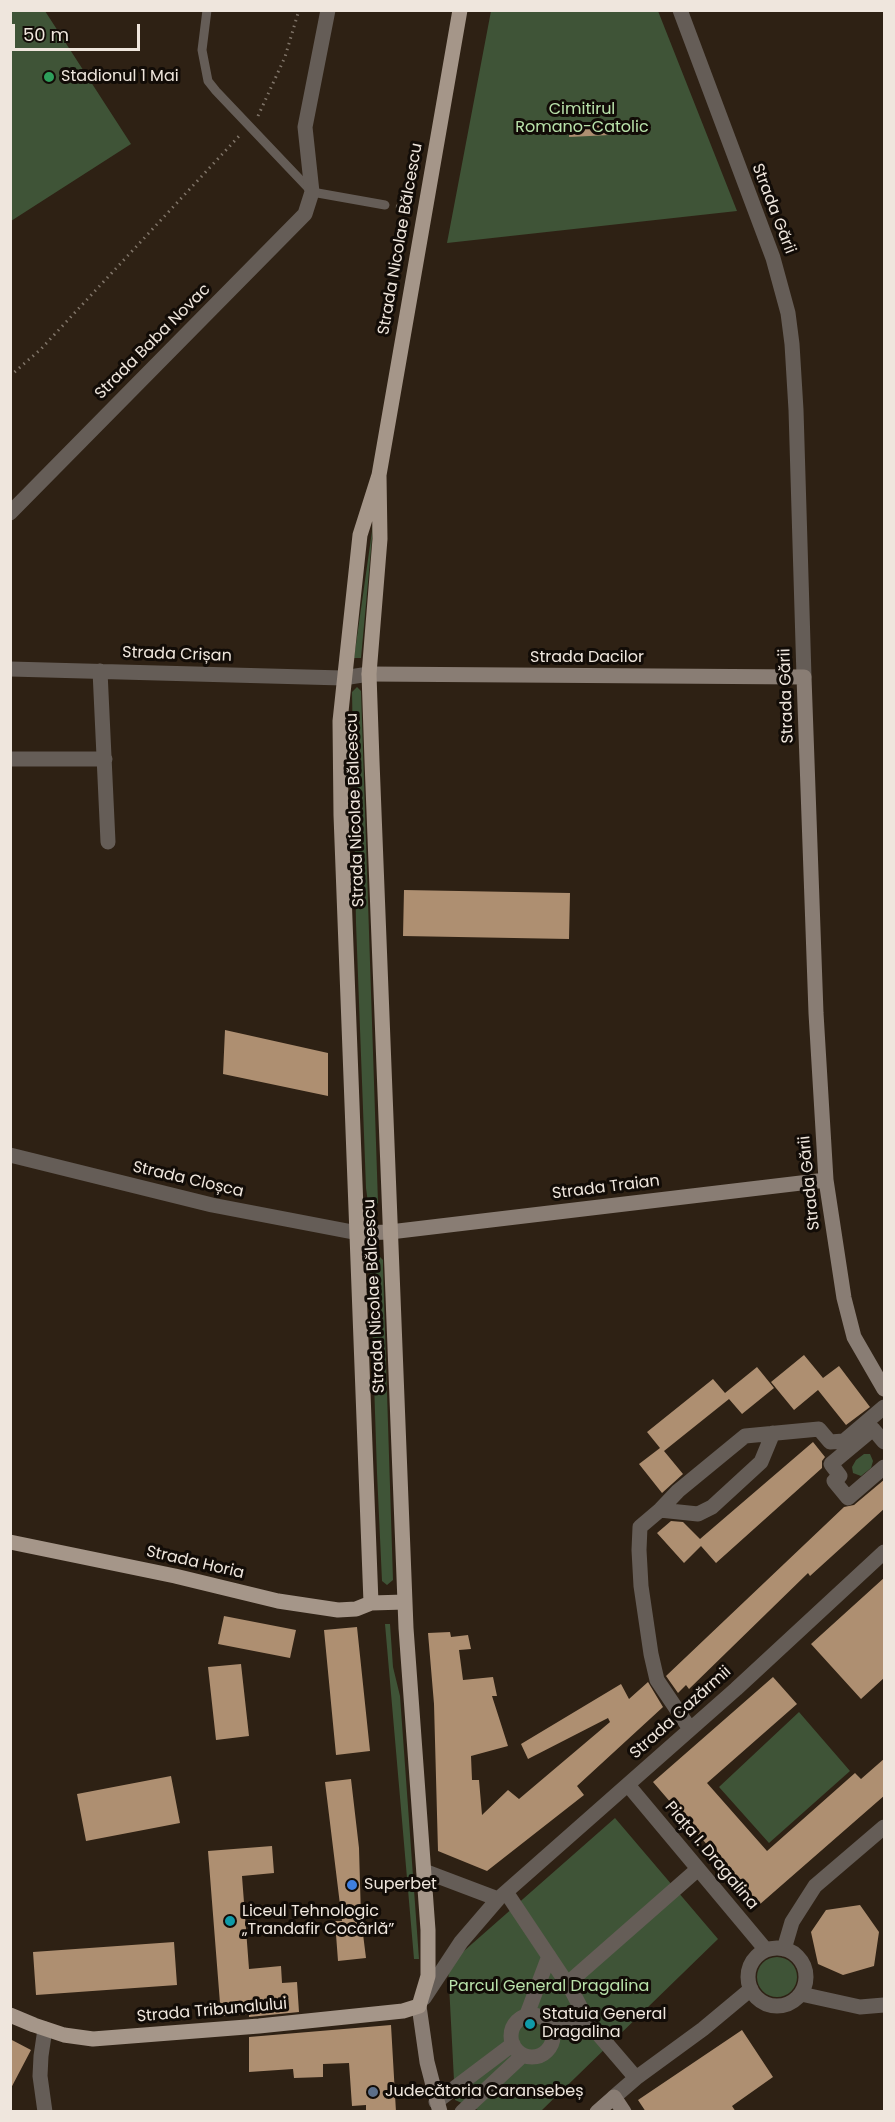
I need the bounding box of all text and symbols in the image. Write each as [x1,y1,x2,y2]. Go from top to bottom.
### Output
scale bar [15,12,142,50]
text: 50 m [23,22,69,47]
place label: Stadionul 1 Mai [61,67,179,87]
marker: Stadionul 1 Mai [42,70,56,84]
park label: Cimitirul Romano-Catolic [515,100,649,138]
street label: Strada Nicolae Bălcescu [375,142,427,336]
street label: Strada Gării [747,161,799,257]
street label: Strada Baba Novac [91,280,215,404]
street label: Strada Crișan [122,643,232,667]
street label: Strada Dacilor [530,648,644,668]
street label: Strada Gării [776,648,798,744]
street label: Strada Nicolae Bălcescu [343,712,369,908]
street label: Strada Gării [795,1135,825,1231]
street label: Strada Cloșca [131,1158,245,1202]
street label: Strada Traian [551,1172,661,1204]
street label: Strada Nicolae Bălcescu [360,1198,390,1394]
street label: Strada Horia [144,1542,246,1584]
street label: Strada Cazărmii [626,1663,736,1763]
street label: Piața I. Dragalina [660,1798,762,1914]
place label: Superbet [364,1875,437,1895]
marker: Superbet [345,1878,359,1892]
place label: Liceul Tehnologic „Trandafir Cocârlă” [242,1902,394,1940]
marker: Liceul Tehnologic „Trandafir Cocârlă” [223,1914,237,1928]
park label: Parcul General Dragalina [449,1977,649,1997]
street label: Strada Tribunalului [136,1995,288,2027]
place label: Statuia General Dragalina [542,2005,666,2043]
marker: Statuia General Dragalina [523,2017,537,2031]
place label: Judecătoria Caransebeș [385,2082,584,2102]
marker: Judecătoria Caransebeș [366,2085,380,2099]

